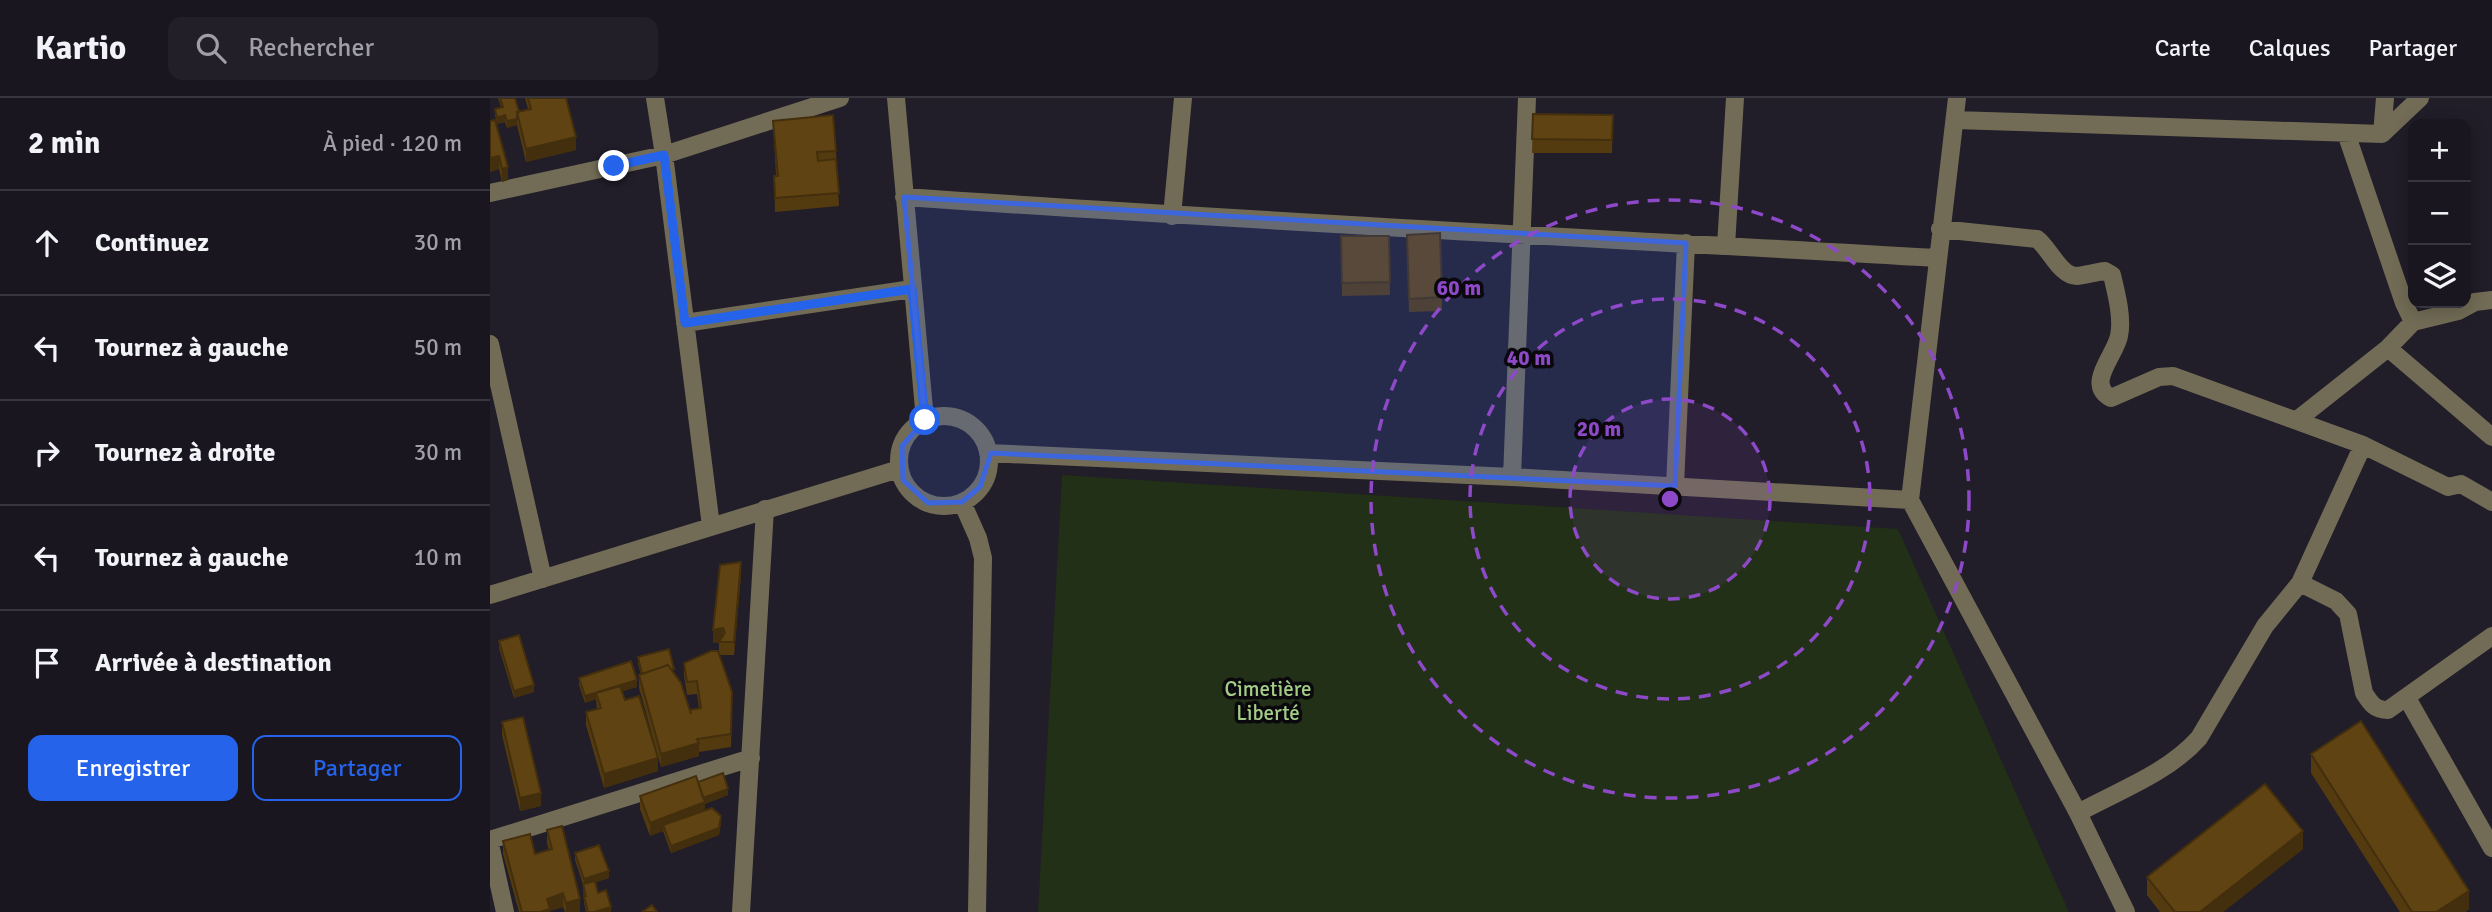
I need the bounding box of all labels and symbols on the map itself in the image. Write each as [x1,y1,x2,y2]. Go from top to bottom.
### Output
route end [598,150,629,181]
text: 60 m [1437,275,1481,301]
text: 40 m [1507,345,1551,371]
route start [909,404,940,435]
text: 20 m [1577,416,1621,442]
centre of rings [1658,487,1682,511]
park label: Cimetière Liberté [1224,676,1312,726]

